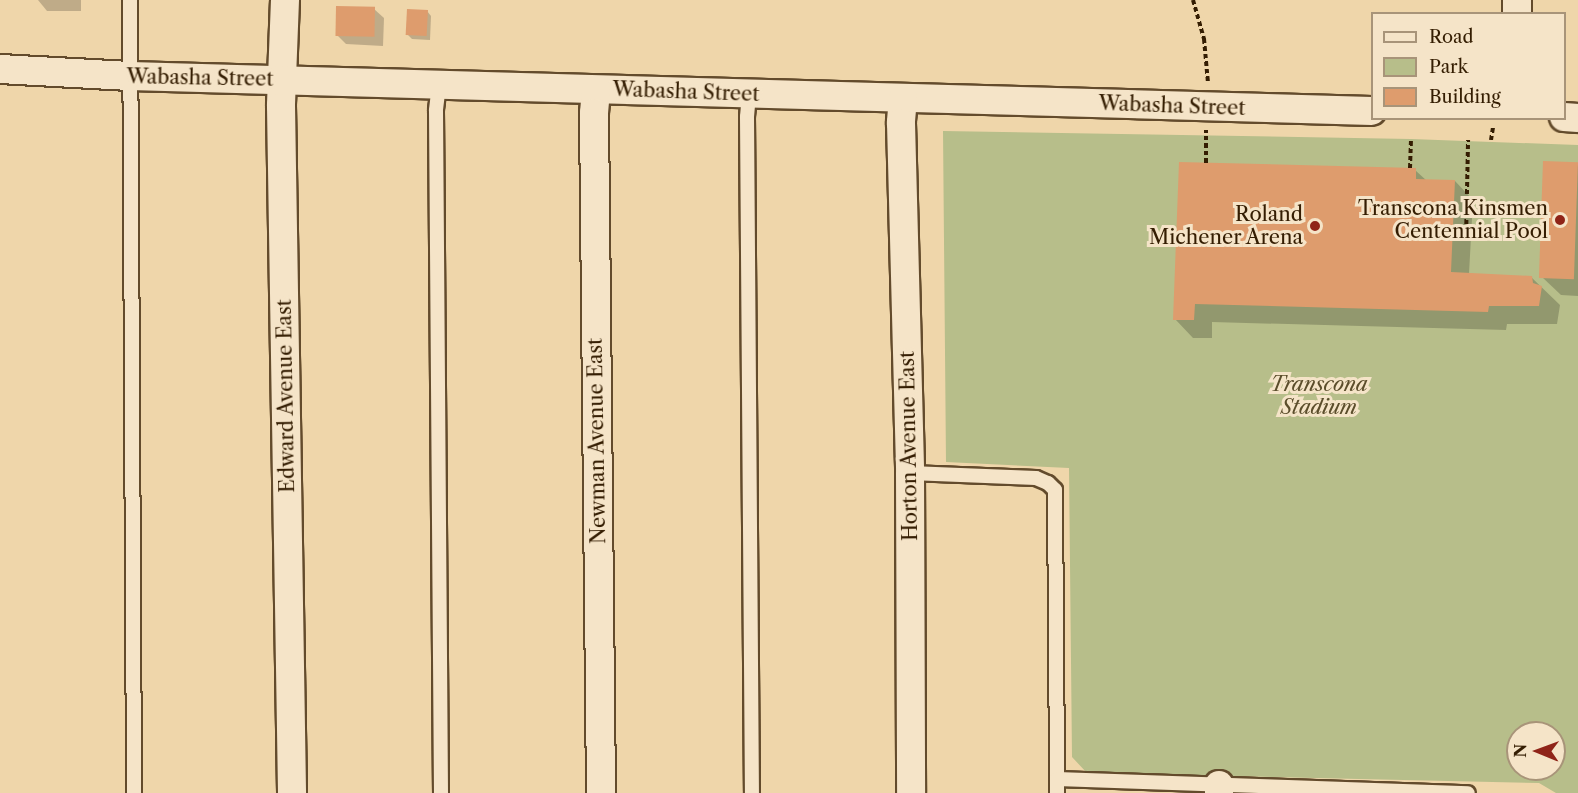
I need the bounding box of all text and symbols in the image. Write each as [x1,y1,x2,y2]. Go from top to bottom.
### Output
legend [1371,12,1566,120]
text: Road [1429,26,1474,48]
text: Park [1429,56,1468,78]
street label: Wabasha Street [126,65,274,91]
street label: Wabasha Street [612,77,760,107]
text: Building [1429,86,1501,108]
street label: Wabasha Street [1098,91,1246,121]
place label: Transcona Kinsmen Centennial Pool [1358,196,1548,243]
place label: Roland Michener Arena [1148,202,1303,249]
marker: Transcona Kinsmen Centennial Pool [1553,213,1567,227]
marker: Roland Michener Arena [1308,219,1322,233]
street label: Edward Avenue East [272,299,300,493]
street label: Newman Avenue East [583,337,611,545]
street label: Horton Avenue East [895,350,923,542]
park label: Transcona Stadium [1270,373,1368,420]
north arrow [1506,721,1566,781]
text: N [1510,744,1530,758]

